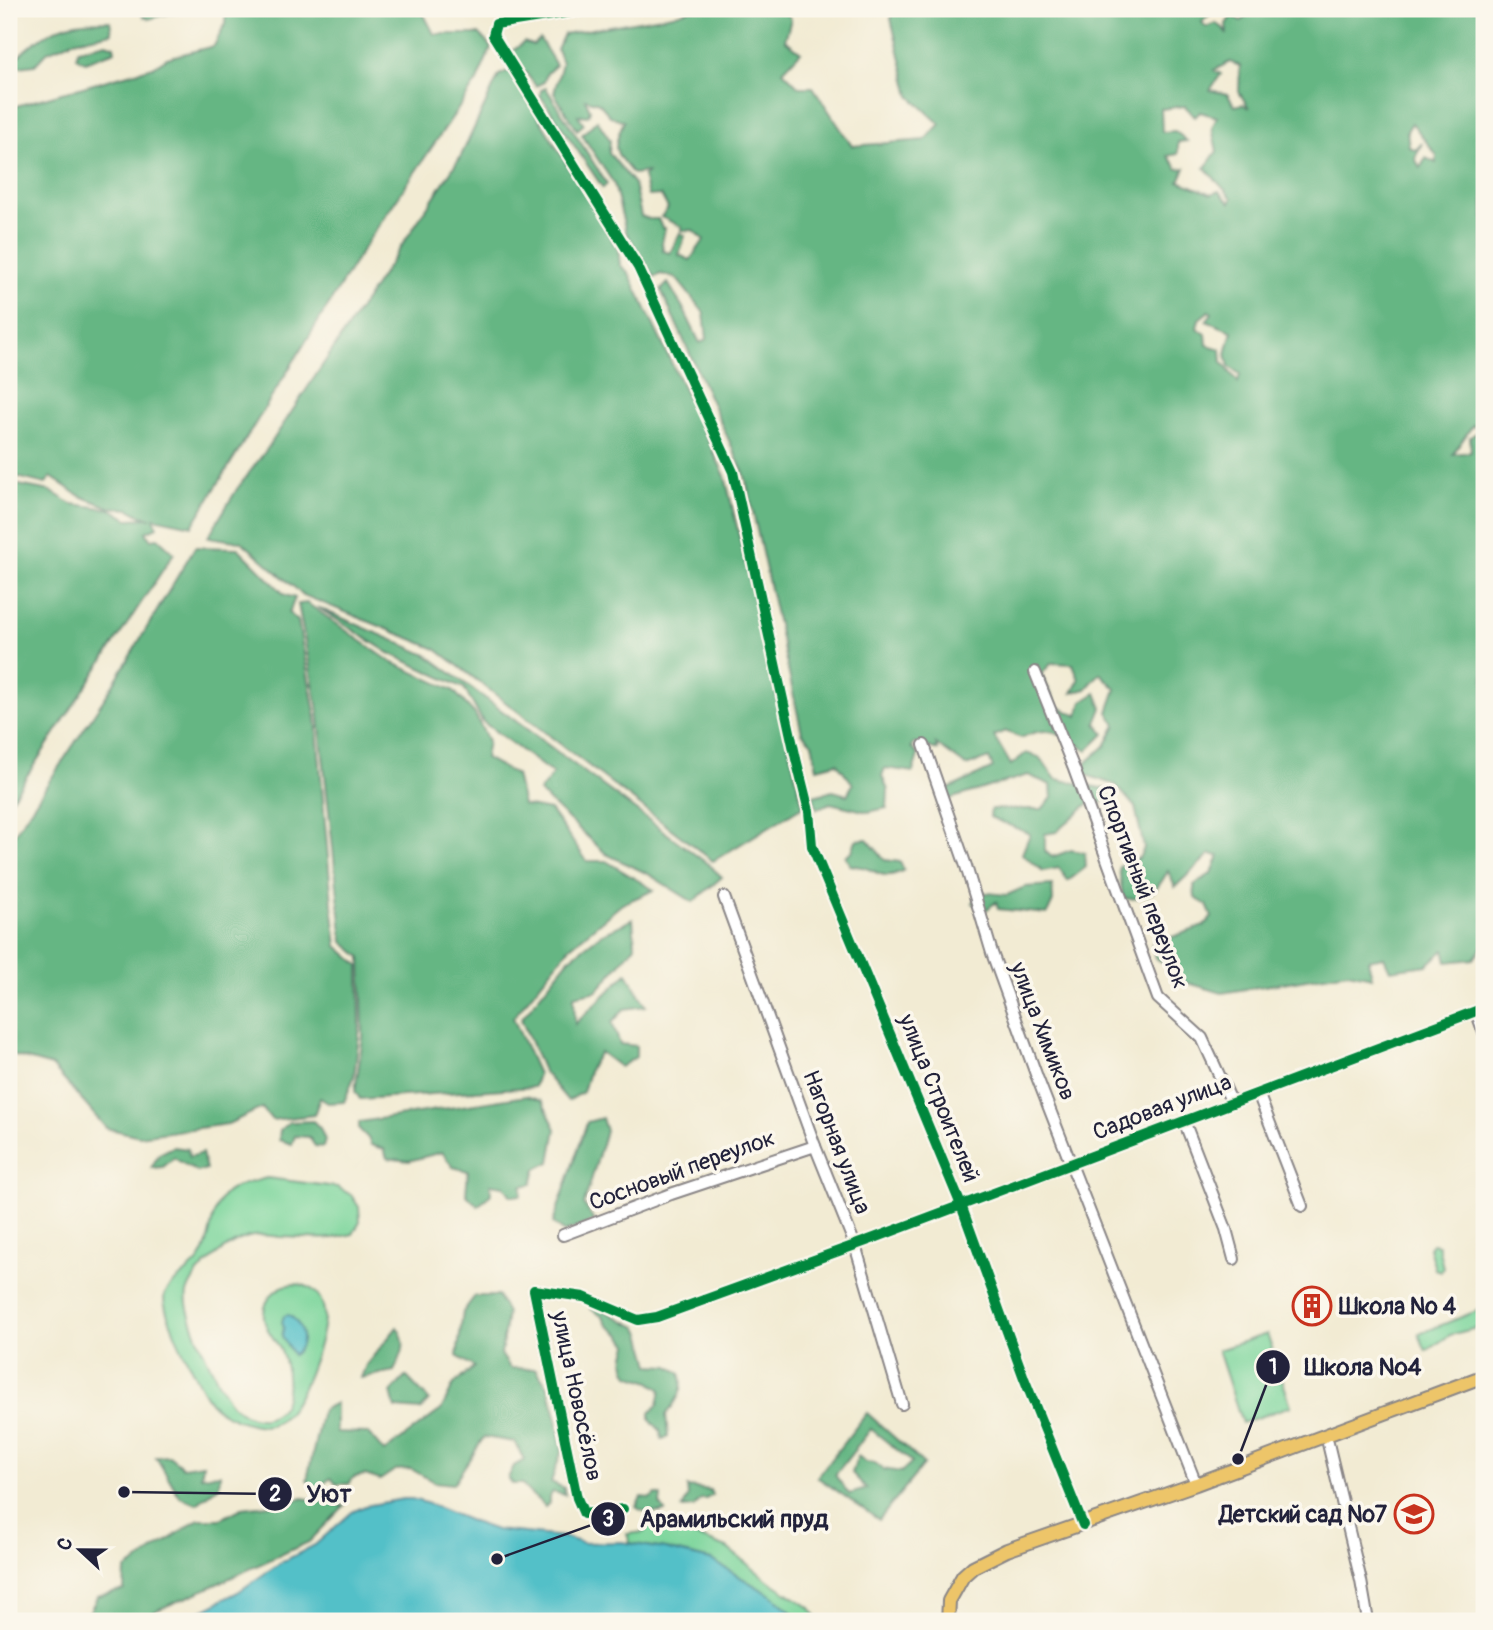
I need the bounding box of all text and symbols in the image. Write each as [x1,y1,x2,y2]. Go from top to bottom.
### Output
street label: Спортивный переулок [1091,781,1195,993]
street label: улица Химиков [1003,957,1083,1104]
street label: улица Строителей [892,1009,986,1186]
street label: Нагорная улица [796,1066,878,1218]
street label: Садовая улица [1089,1067,1235,1147]
street label: Сосновый переулок [585,1123,779,1217]
building icon: Школа № 4 [1291,1285,1333,1327]
place label: Школа № 4 [1338,1292,1457,1321]
street label: улица Новосёлов [545,1308,609,1483]
callout: Школа №4 [1256,1344,1436,1389]
text: Школа №4 [1304,1353,1422,1382]
text: 1 [1269,1354,1277,1381]
callout: Уют [257,1471,365,1516]
text: Уют [306,1480,353,1509]
text: 2 [269,1481,281,1508]
school or university icon: Детский сад №7 [1393,1493,1435,1535]
callout: Арамильский пруд [591,1496,842,1541]
place label: Детский сад №7 [1217,1500,1388,1529]
text: Арамильский пруд [640,1505,829,1534]
text: 3 [602,1506,614,1533]
north arrow [46,1514,116,1584]
text: С [52,1534,79,1554]

